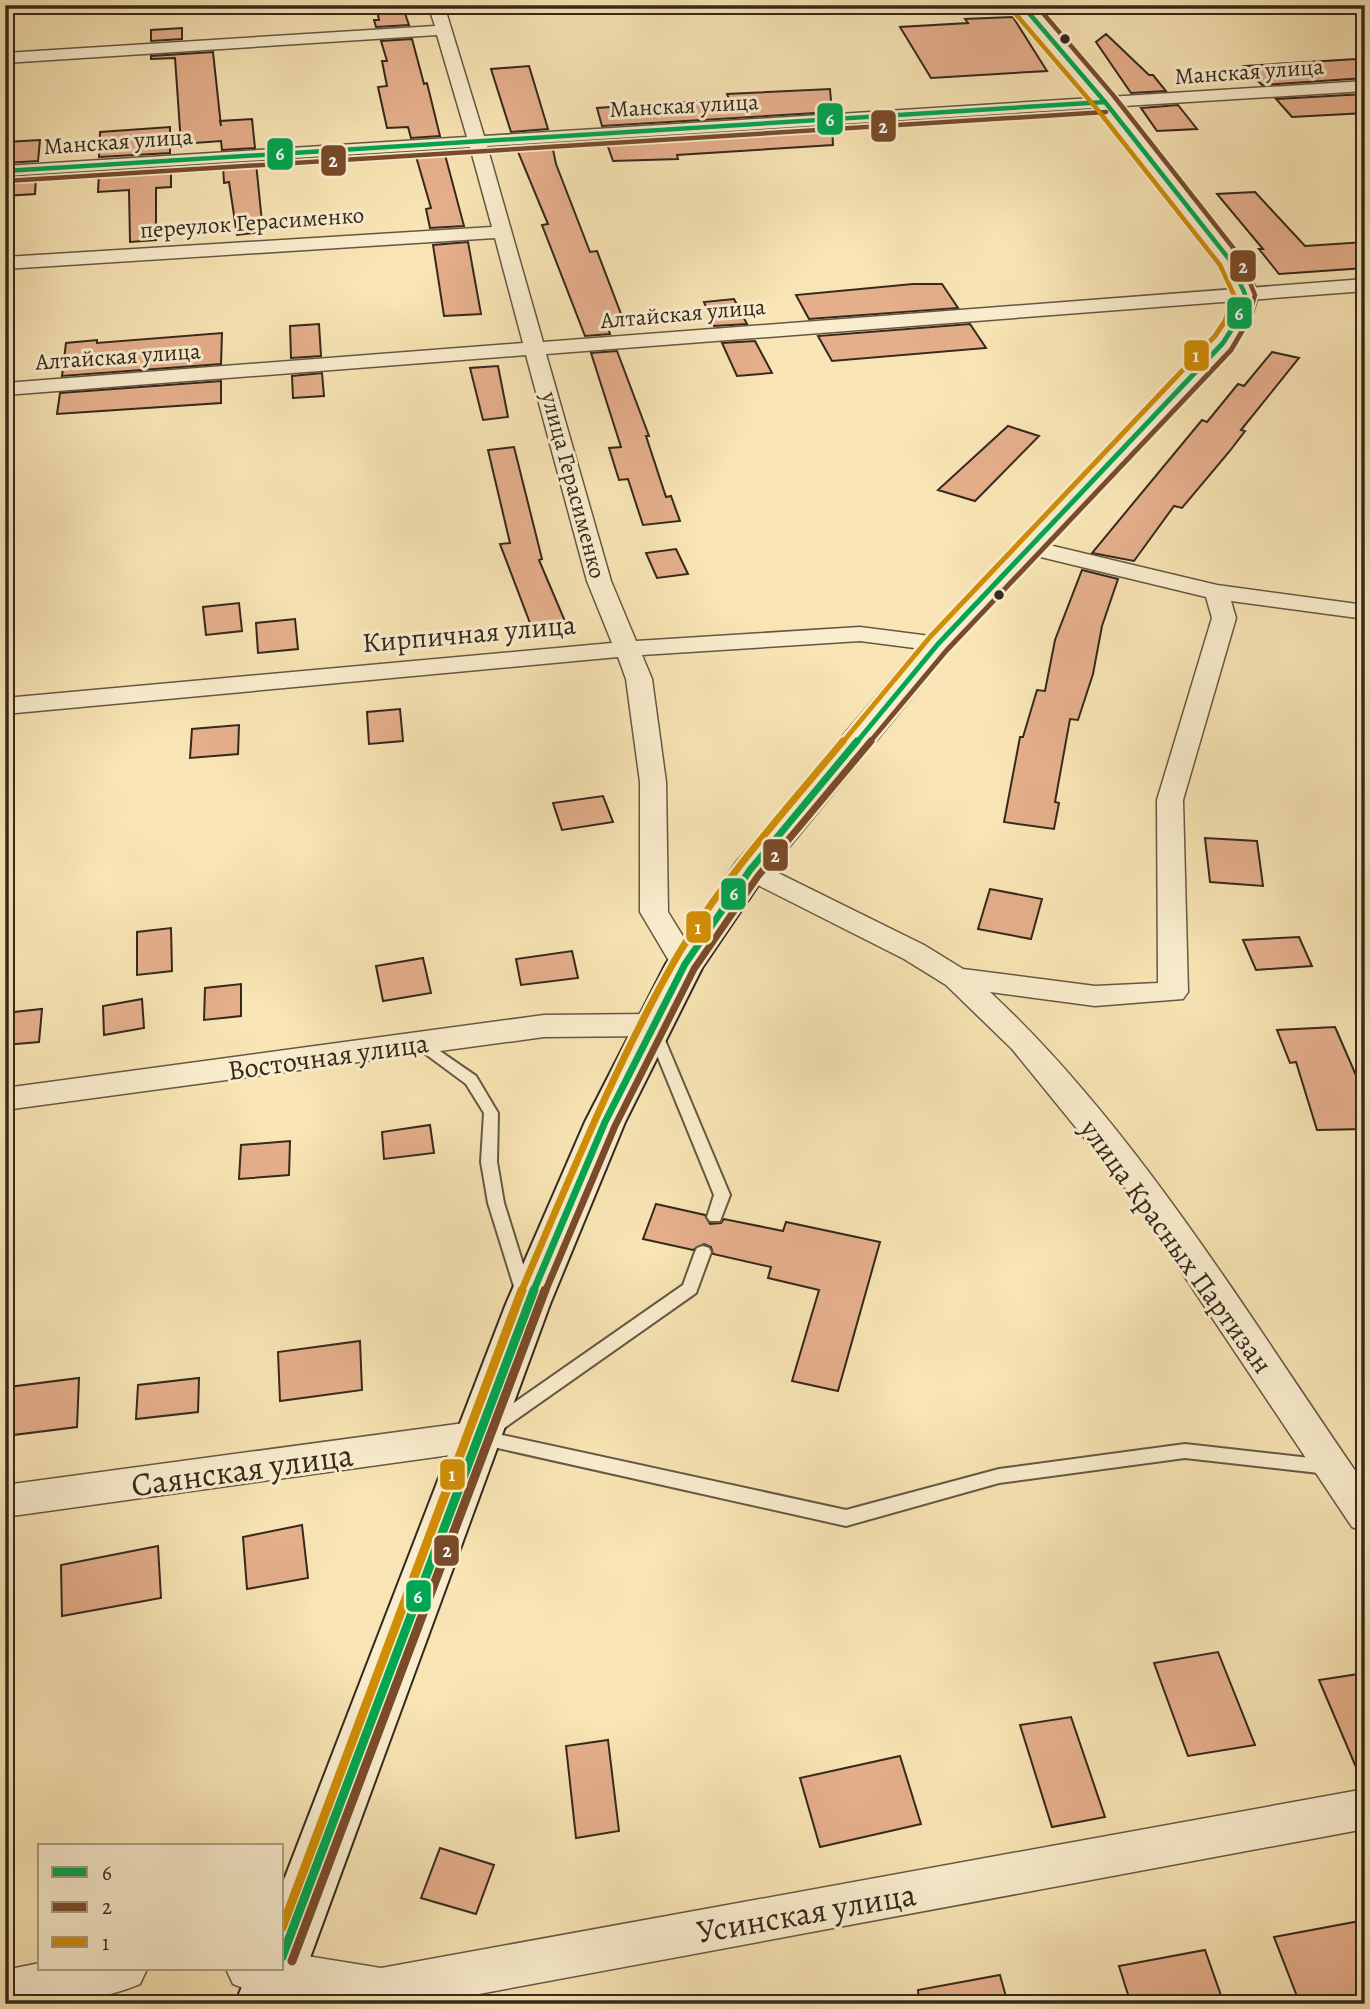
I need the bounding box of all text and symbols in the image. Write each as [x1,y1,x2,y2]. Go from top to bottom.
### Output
unlabelled marker [1058,32,1072,46]
street label: Манская улица [1173,51,1325,92]
street label: Манская улица [608,86,760,125]
line badge: 6 [816,102,844,136]
text: 6 [826,107,835,133]
line badge: 2 [870,109,897,143]
text: 2 [878,114,888,140]
street label: Манская улица [42,121,194,162]
line badge: 6 [266,137,294,171]
text: 6 [276,141,285,167]
line badge: 2 [320,144,347,177]
text: 2 [328,148,338,174]
street label: переулок Герасименко [139,199,365,246]
line badge: 2 [1229,249,1257,283]
text: 2 [1238,254,1248,280]
street label: Алтайская улица [598,291,767,336]
line badge: 6 [1226,296,1253,330]
text: 6 [1235,301,1244,327]
street label: Алтайская улица [33,335,202,378]
line badge: 1 [1183,339,1210,372]
text: 1 [1193,343,1200,369]
street label: улица Герасименко [533,387,613,582]
unlabelled marker [992,588,1006,602]
street label: Кирпичная улица [361,606,578,662]
line badge: 2 [762,838,789,872]
text: 2 [770,843,780,869]
line badge: 6 [720,877,747,911]
text: 6 [730,881,739,907]
line badge: 1 [685,910,712,944]
text: 1 [695,915,702,941]
street label: Восточная улица [225,1024,431,1090]
street label: улица Красных Партизан [1070,1111,1281,1381]
street label: Саянская улица [128,1432,357,1507]
line badge: 1 [439,1458,466,1491]
text: 1 [449,1462,456,1488]
line badge: 2 [433,1534,460,1567]
text: 2 [442,1538,452,1564]
line badge: 6 [405,1579,432,1613]
text: 6 [414,1584,423,1610]
legend [38,1844,284,1970]
text: 6 [102,1859,112,1887]
street label: Усинская улица [693,1871,920,1954]
text: 2 [102,1893,112,1921]
text: 1 [102,1929,109,1957]

